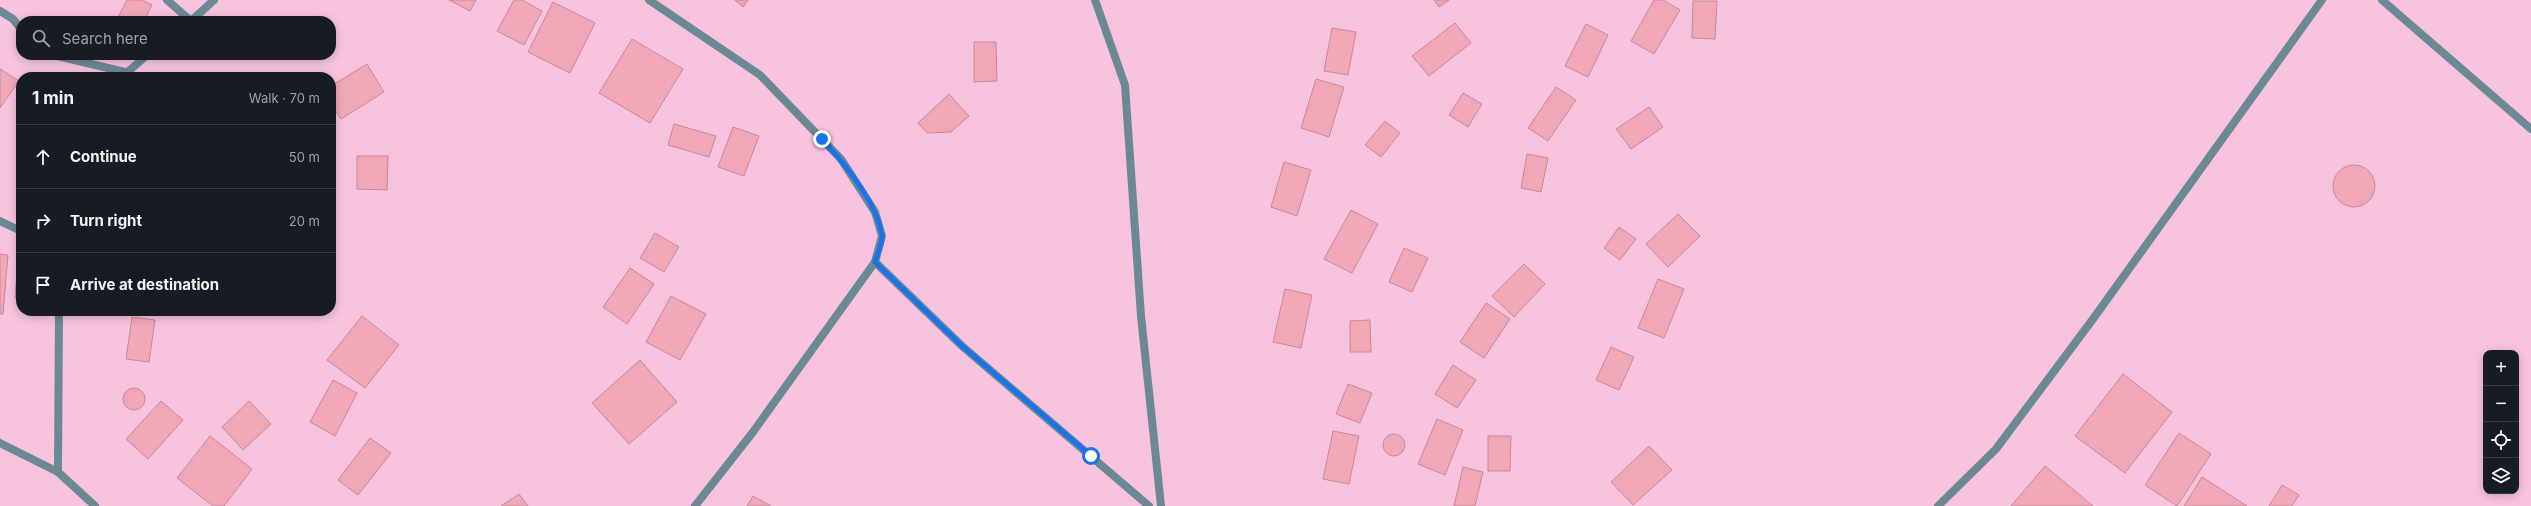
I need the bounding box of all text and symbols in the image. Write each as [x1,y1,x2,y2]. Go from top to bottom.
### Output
search box [16,16,336,60]
icon: search [30,27,52,49]
text: Search here [62,29,148,48]
text: 1 min [32,88,74,108]
text: Walk · 70 m [249,90,320,106]
route end [813,130,831,148]
icon: ahead [32,146,54,168]
text: Continue [70,147,137,166]
text: 50 m [289,149,320,165]
icon: right [32,210,54,232]
text: Turn right [70,211,142,230]
text: 20 m [289,213,320,229]
icon: arrive [32,274,54,296]
text: Arrive at destination [70,275,219,294]
map controls [2483,350,2519,494]
button: + [2483,350,2519,386]
button: − [2483,386,2519,422]
button: locate [2483,422,2519,458]
route start [1082,447,1100,465]
button: layers [2483,458,2519,494]

